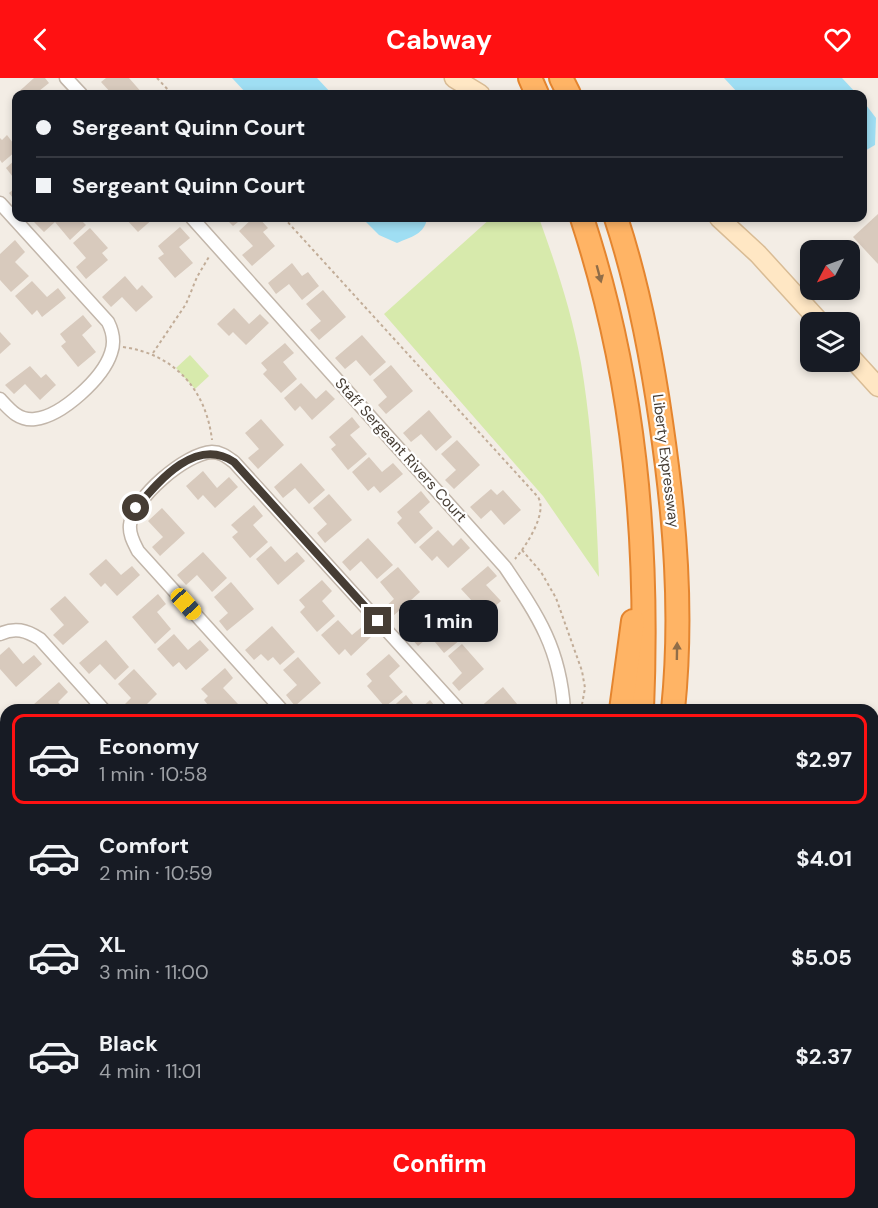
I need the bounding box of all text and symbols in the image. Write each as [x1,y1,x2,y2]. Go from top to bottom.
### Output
text: Cabway [386,22,492,57]
icon: back [24,23,57,56]
icon: heart [821,23,854,56]
text: Sergeant Quinn Court [72,113,305,142]
text: Sergeant Quinn Court [72,171,305,200]
north arrow [800,240,860,300]
map controls [800,240,860,372]
one-way arrow [595,265,604,283]
button: layers [800,312,860,372]
street label: Staff Sergeant Rivers Court [331,373,471,527]
street label: Liberty Expressway [648,393,684,530]
route start [122,494,149,521]
car [167,585,205,623]
callout: 1 min [399,600,498,642]
route end [364,607,391,634]
text: 1 min [424,608,473,634]
one-way arrow [672,642,681,661]
icon: car [27,732,81,786]
text: Economy [99,732,199,761]
text: $2.97 [796,745,852,774]
text: 1 min · 10:58 [99,761,208,787]
icon: car [27,831,81,885]
text: Comfort [99,831,189,860]
text: $4.01 [796,844,852,873]
text: 2 min · 10:59 [99,860,213,886]
icon: car [27,930,81,984]
text: XL [99,930,126,959]
text: $5.05 [791,943,852,972]
text: 3 min · 11:00 [99,959,209,985]
icon: car [27,1029,81,1083]
text: Black [99,1029,158,1058]
text: $2.37 [796,1042,852,1071]
text: 4 min · 11:01 [99,1058,202,1084]
button: Confirm [24,1129,855,1198]

